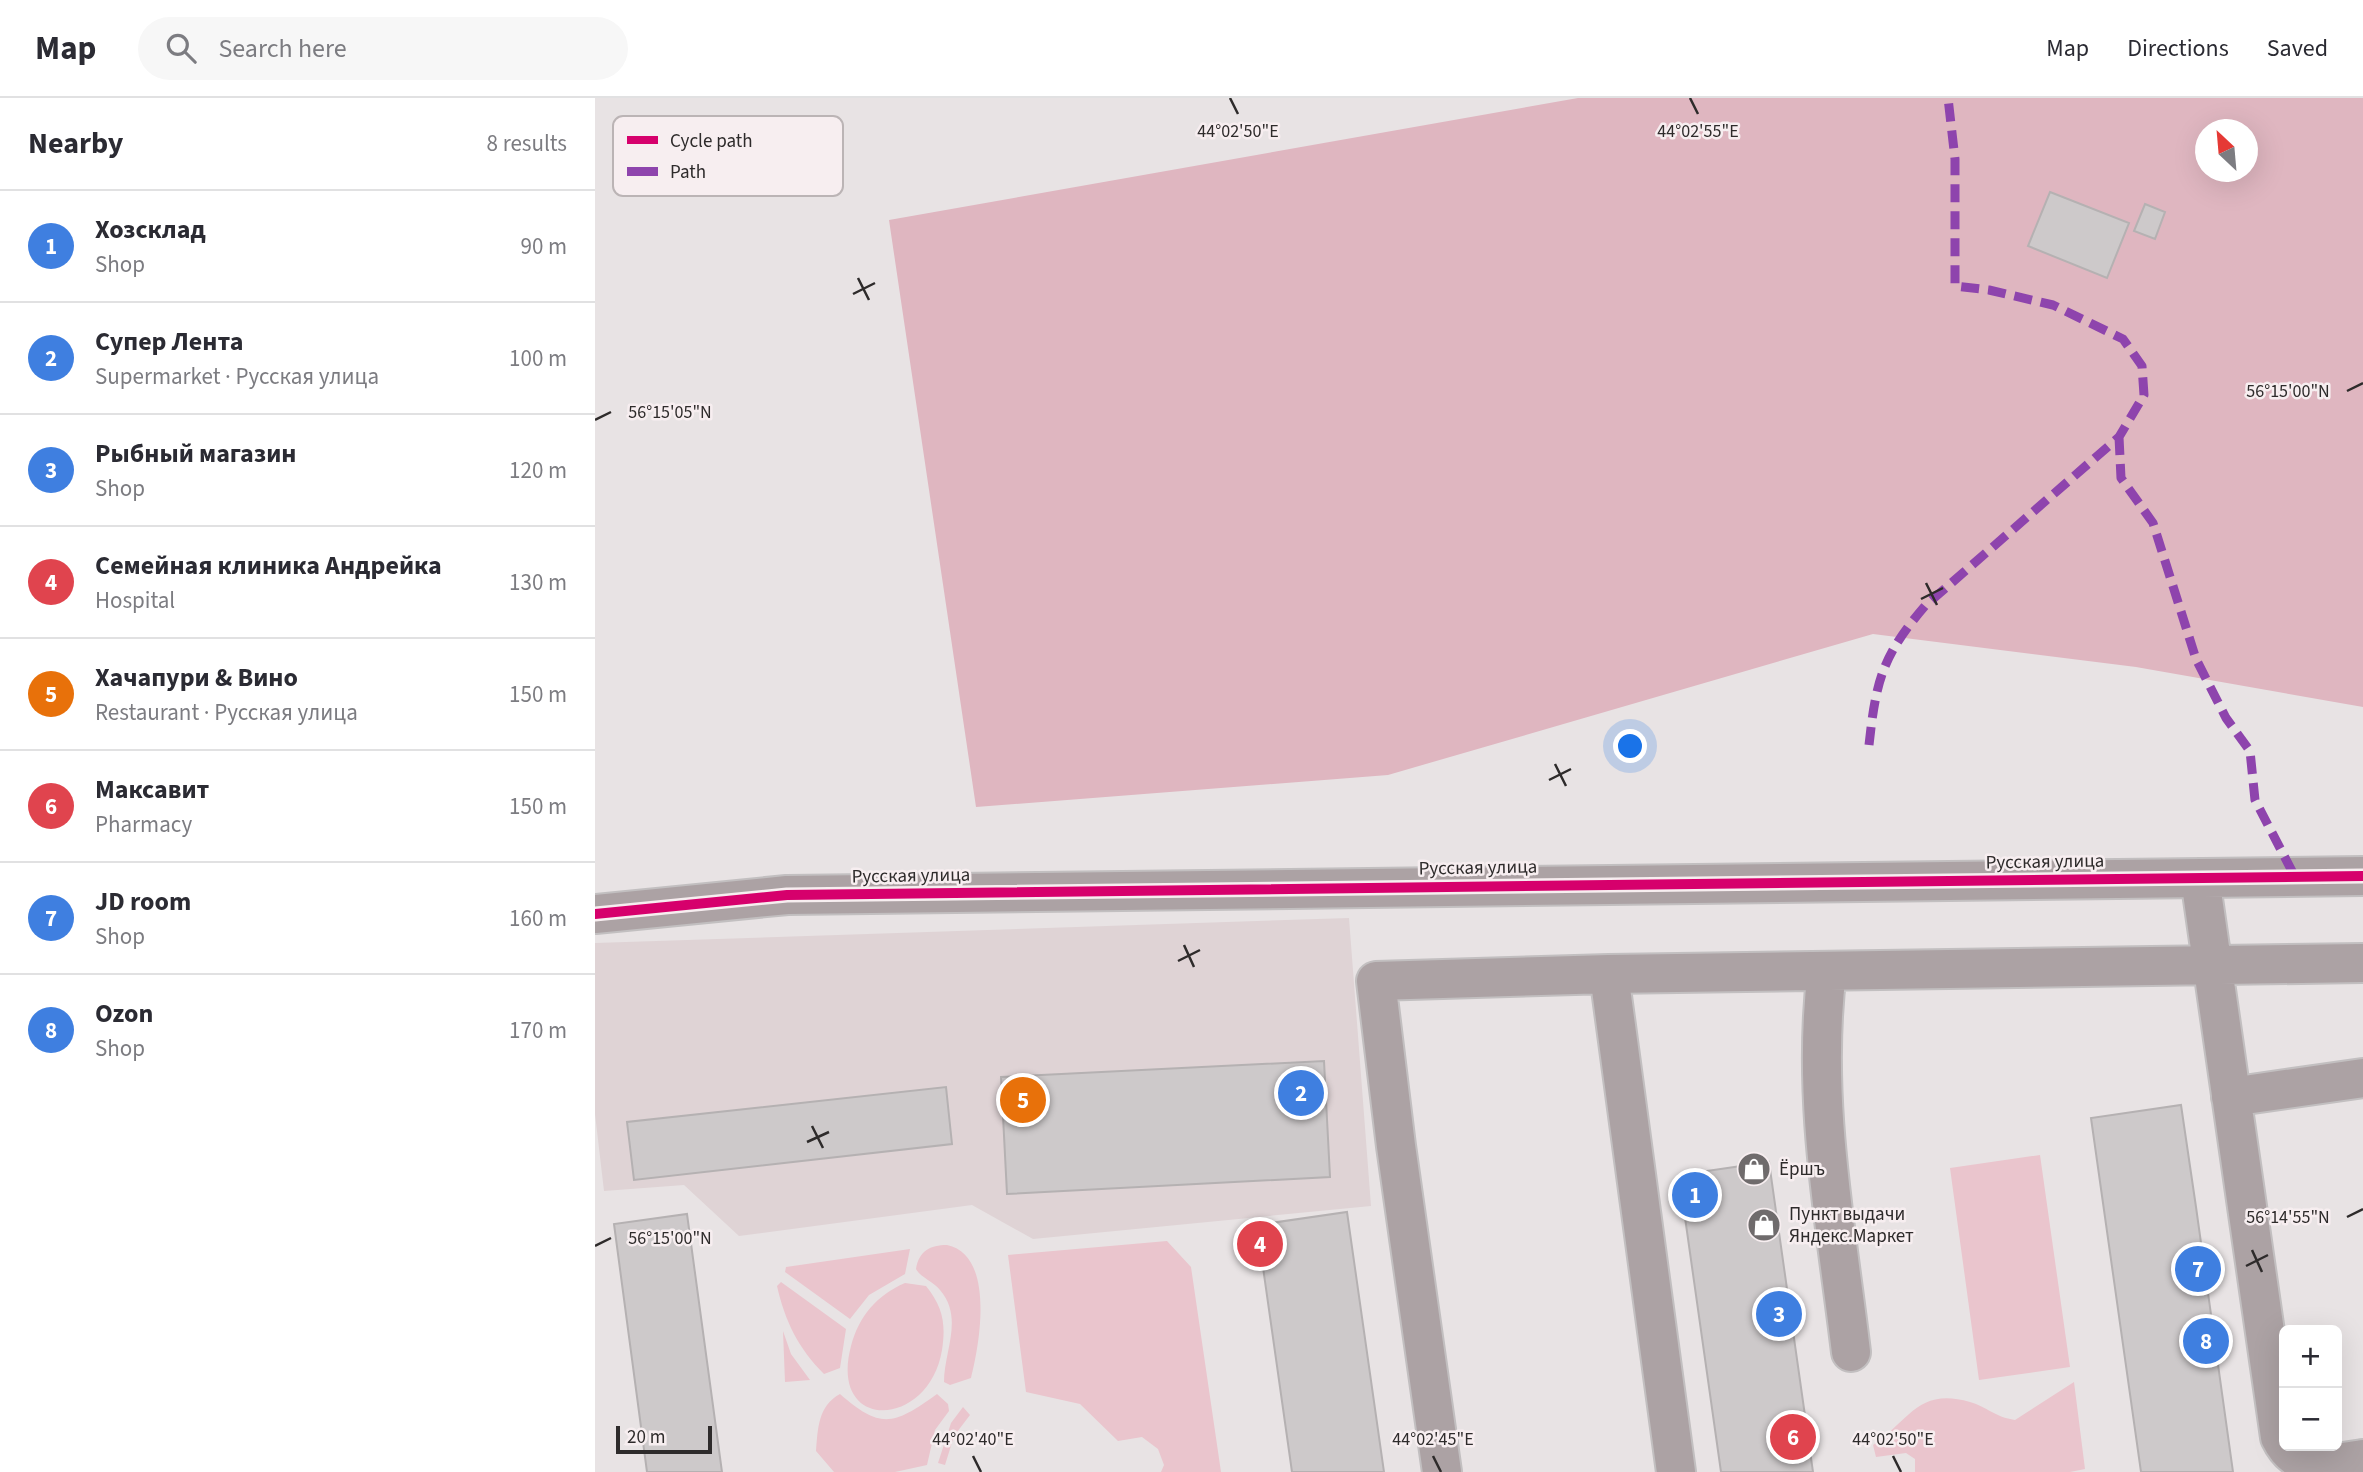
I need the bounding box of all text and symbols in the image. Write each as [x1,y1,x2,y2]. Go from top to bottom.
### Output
search box [138,17,628,80]
text: Map [35,25,96,72]
icon: search [162,29,200,67]
text: Search here [218,30,347,67]
text: Map [2046,31,2089,66]
text: Directions [2127,31,2229,66]
text: Saved [2267,31,2328,66]
legend [613,116,843,196]
text: 44°02'50"E [1197,119,1279,144]
text: 44°02'55"E [1657,119,1739,144]
north arrow [2195,119,2258,182]
text: Nearby [28,122,123,165]
text: 8 results [487,127,567,160]
text: Cycle path [670,128,752,155]
text: Path [670,159,706,186]
text: Хозсклад [95,211,206,248]
text: 1 [45,230,57,263]
text: 90 m [520,230,567,263]
text: Shop [95,248,145,281]
text: Супер Лента [95,323,243,360]
text: 2 [45,342,57,375]
text: 100 m [509,342,567,375]
text: Supermarket · Русская улица [95,360,379,393]
text: 56°15'00"N [2246,379,2330,404]
text: 56°15'05"N [628,400,712,425]
text: Рыбный магазин [95,435,296,472]
text: 3 [45,454,57,487]
text: 120 m [509,454,567,487]
text: Shop [95,472,145,505]
text: Семейная клиника Андрейка [95,547,442,584]
text: 4 [45,566,57,599]
text: 130 m [509,566,567,599]
text: Hospital [95,584,175,617]
text: Хачапури & Вино [95,659,298,696]
text: 5 [45,678,57,711]
text: 150 m [509,678,567,711]
text: Restaurant · Русская улица [95,696,358,729]
your location [1613,729,1647,763]
text: Максавит [95,771,209,808]
text: 6 [45,790,57,823]
text: 150 m [509,790,567,823]
text: Pharmacy [95,808,192,841]
street label: Русская улица [1985,847,2105,877]
street label: Русская улица [1418,853,1538,883]
street label: Русская улица [851,861,971,891]
text: JD room [95,883,191,920]
text: 7 [45,902,57,935]
text: 160 m [509,902,567,935]
text: Shop [95,920,145,953]
text: Ozon [95,995,153,1032]
text: 8 [45,1014,57,1047]
text: 170 m [509,1014,567,1047]
text: Shop [95,1032,145,1065]
pin: 2 [1278,1067,1324,1119]
pin: 5 [1000,1074,1046,1126]
shop icon: Ёршъ [1735,1150,1773,1188]
place label: Ёршъ [1779,1156,1825,1183]
pin: 1 [1672,1169,1718,1221]
place label: Пункт выдачи Яндекс.Маркет [1789,1201,1914,1250]
text: 56°14'55"N [2246,1205,2330,1230]
shop icon: Пункт выдачи Яндекс.Маркет [1745,1206,1783,1244]
pin: 4 [1237,1218,1283,1270]
text: 56°15'00"N [628,1226,712,1251]
pin: 7 [2175,1243,2221,1295]
pin: 3 [1756,1288,1802,1340]
pin: 8 [2183,1315,2229,1367]
map controls [2279,1325,2342,1451]
button: + [2279,1325,2342,1388]
button: − [2279,1388,2342,1451]
pin: 6 [1770,1411,1816,1463]
scale bar [616,1423,712,1455]
text: 20 m [627,1424,665,1451]
text: 44°02'40"E [932,1427,1014,1452]
text: 44°02'45"E [1392,1427,1474,1452]
text: 44°02'50"E [1852,1427,1934,1452]

